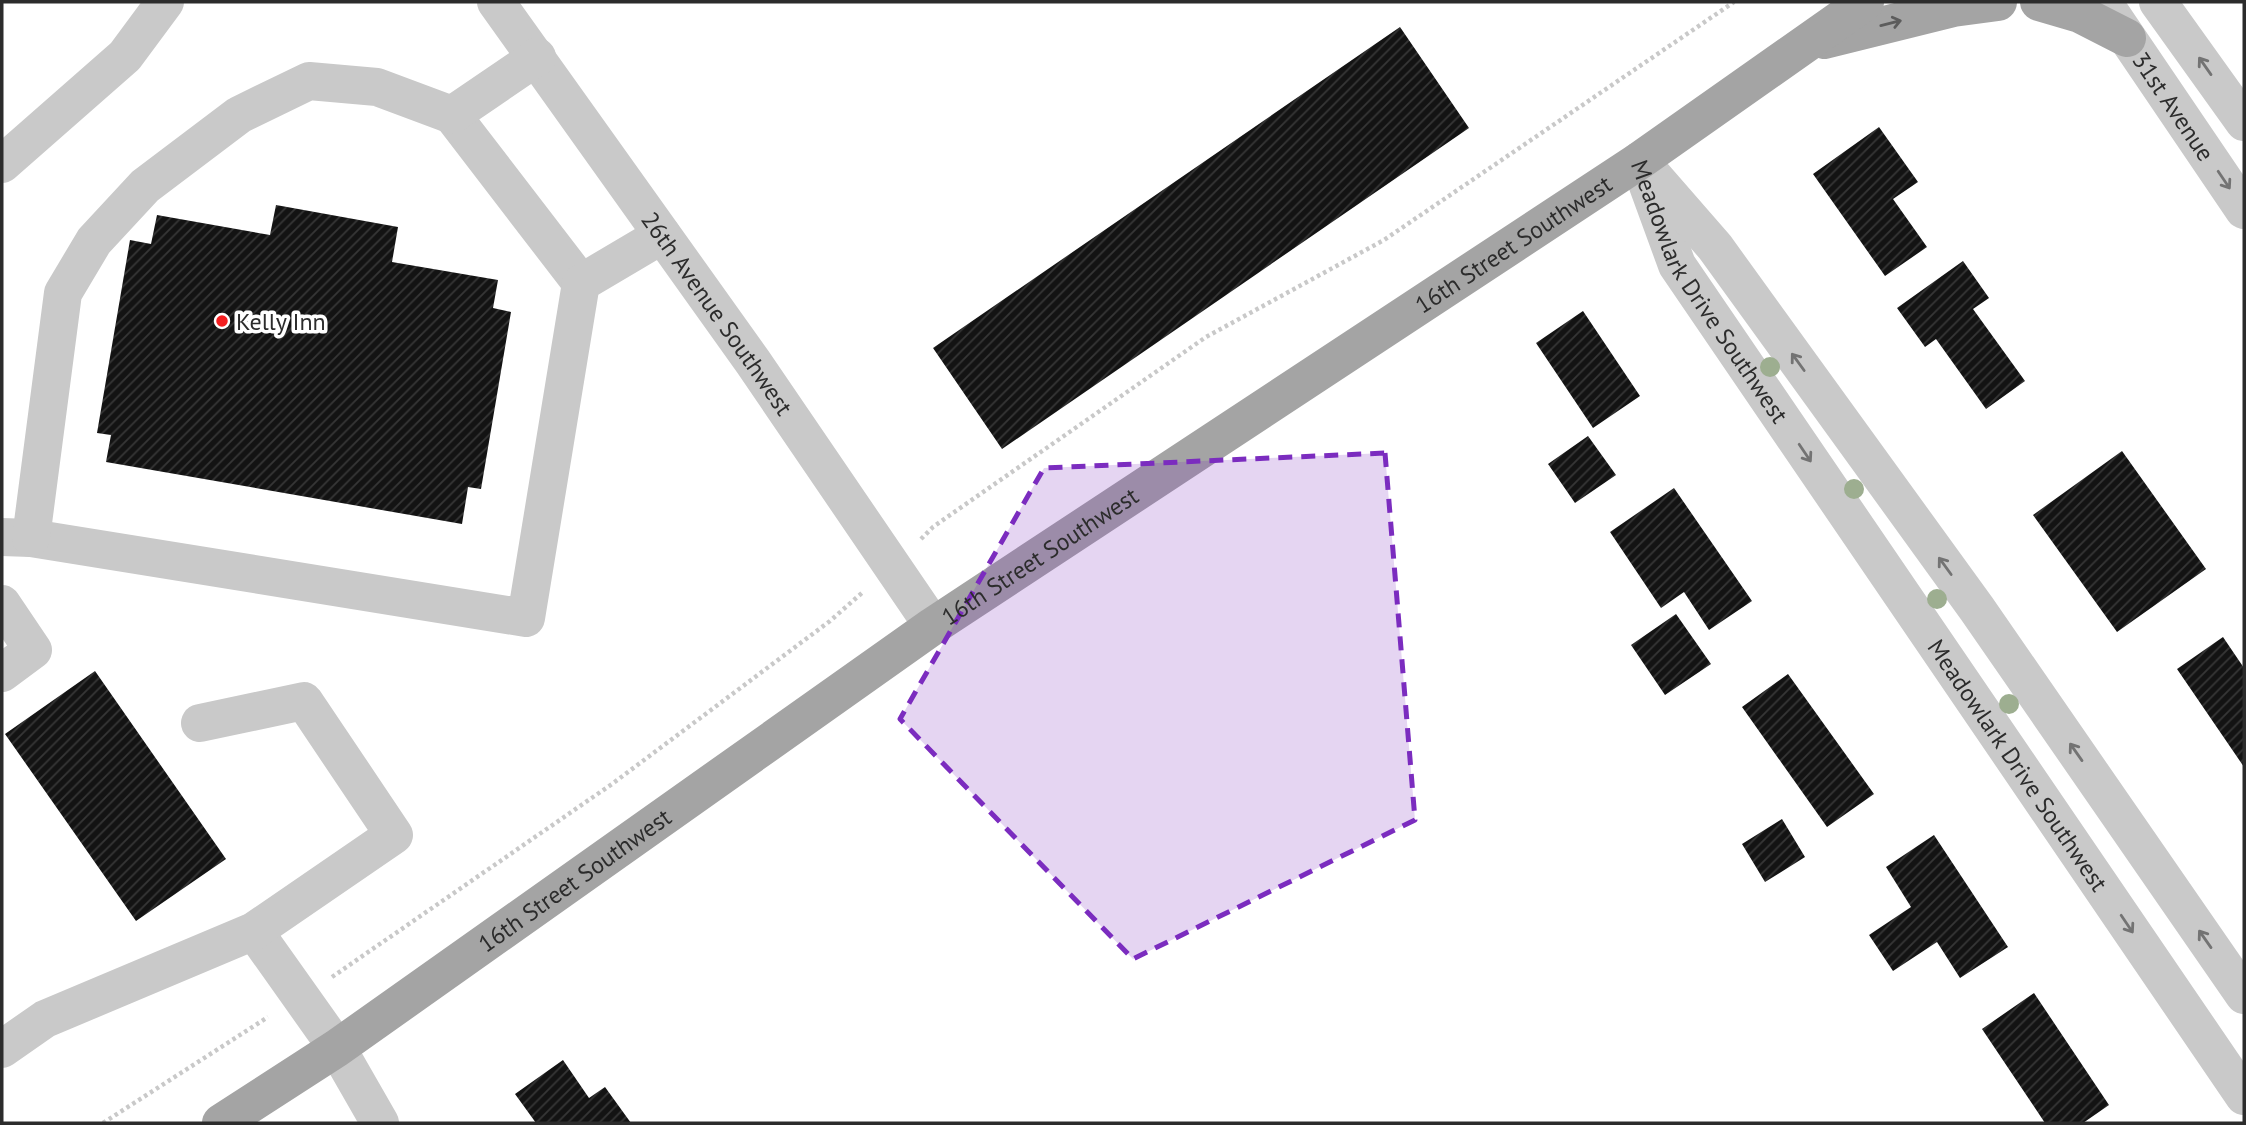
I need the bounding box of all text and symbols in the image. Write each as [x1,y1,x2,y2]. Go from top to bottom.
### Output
one-way arrow [1880,16,1902,29]
street label: 31st Avenue [2126,46,2222,167]
one-way arrow [2198,57,2212,76]
street label: Meadowlark Drive Southwest [1624,155,1795,429]
street label: 16th Street Southwest [1409,168,1617,320]
one-way arrow [2216,170,2231,189]
street label: 26th Avenue Southwest [635,205,800,421]
place label: Kelly Inn [236,306,326,337]
marker: Kelly Inn [214,313,230,329]
one-way arrow [1790,353,1805,372]
one-way arrow [1798,443,1812,462]
street label: 16th Street Southwest [935,480,1144,632]
one-way arrow [1938,557,1952,576]
street label: Meadowlark Drive Southwest [1921,633,2115,897]
one-way arrow [2069,743,2083,762]
street label: 16th Street Southwest [472,801,677,959]
one-way arrow [2120,914,2134,933]
one-way arrow [2198,930,2212,949]

